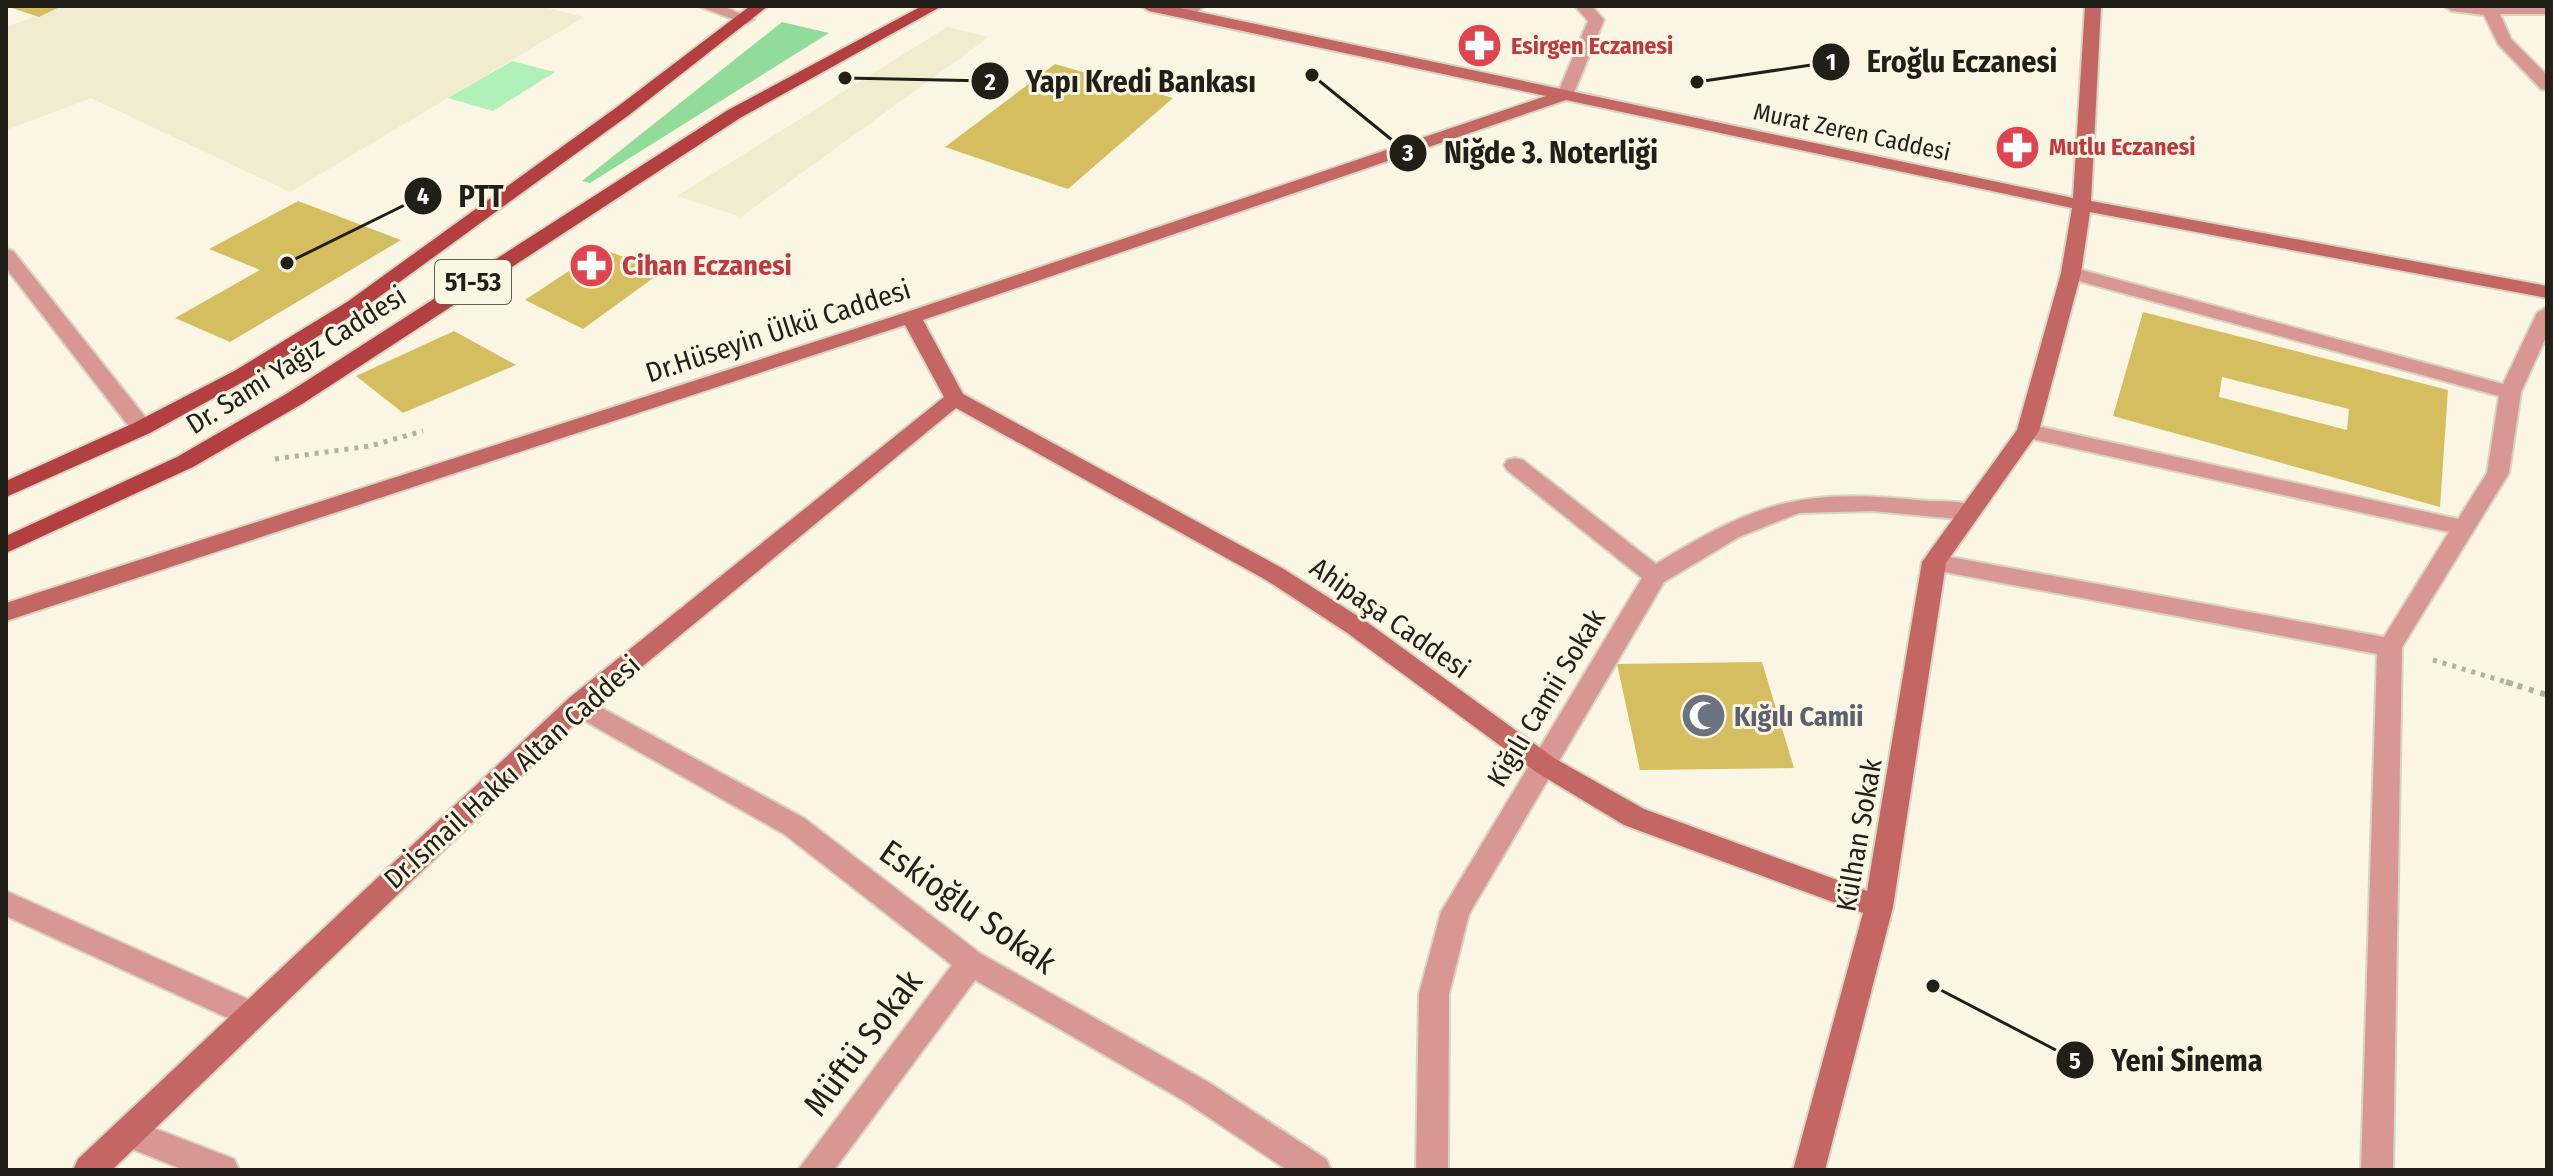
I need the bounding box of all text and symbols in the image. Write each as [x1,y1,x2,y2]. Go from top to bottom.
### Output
pharmacy icon: Esirgen Eczanesi [1456,22,1504,70]
place label: Esirgen Eczanesi [1511,32,1673,60]
callout: Eroğlu Eczanesi [1811,35,2073,89]
text: Eroğlu Eczanesi [1867,44,2057,80]
text: 1 [1826,48,1836,76]
callout: Yapı Kredi Bankası [970,54,1272,108]
text: Yapı Kredi Bankası [1025,64,1256,100]
text: 2 [983,68,996,96]
street label: Murat Zeren Caddesi [1751,97,1953,167]
pharmacy icon: Mutlu Eczanesi [1994,123,2042,171]
callout: Niğde 3. Noterliği [1388,126,1674,180]
place label: Mutlu Eczanesi [2049,133,2196,161]
text: Niğde 3. Noterliği [1444,135,1658,171]
text: 3 [1401,139,1414,167]
callout: PTT [403,169,520,223]
text: PTT [458,179,504,215]
text: 4 [417,182,429,210]
pharmacy icon: Cihan Eczanesi [567,241,615,289]
place label: Cihan Eczanesi [622,249,792,282]
road number: 51-53 [435,260,511,304]
street label: Dr.Hüseyin Ülkü Caddesi [641,273,915,389]
street label: Dr. Sami Yağız Caddesi [180,279,412,441]
street label: Ahipaşa Caddesi [1304,551,1476,685]
street label: Kiğılı Camii Sokak [1480,603,1612,793]
street label: Dr.İsmail Hakkı Altan Caddesi [377,649,647,895]
mosque icon: Kığılı Camii [1679,692,1727,740]
place label: Kığılı Camii [1734,700,1864,733]
street label: Külhan Sokak [1829,755,1889,914]
street label: Eskioğlu Sokak [872,831,1064,983]
street label: Müftü Sokak [795,962,931,1124]
callout: Yeni Sinema [2055,1033,2279,1087]
text: Yeni Sinema [2110,1043,2263,1079]
text: 5 [2069,1047,2081,1075]

